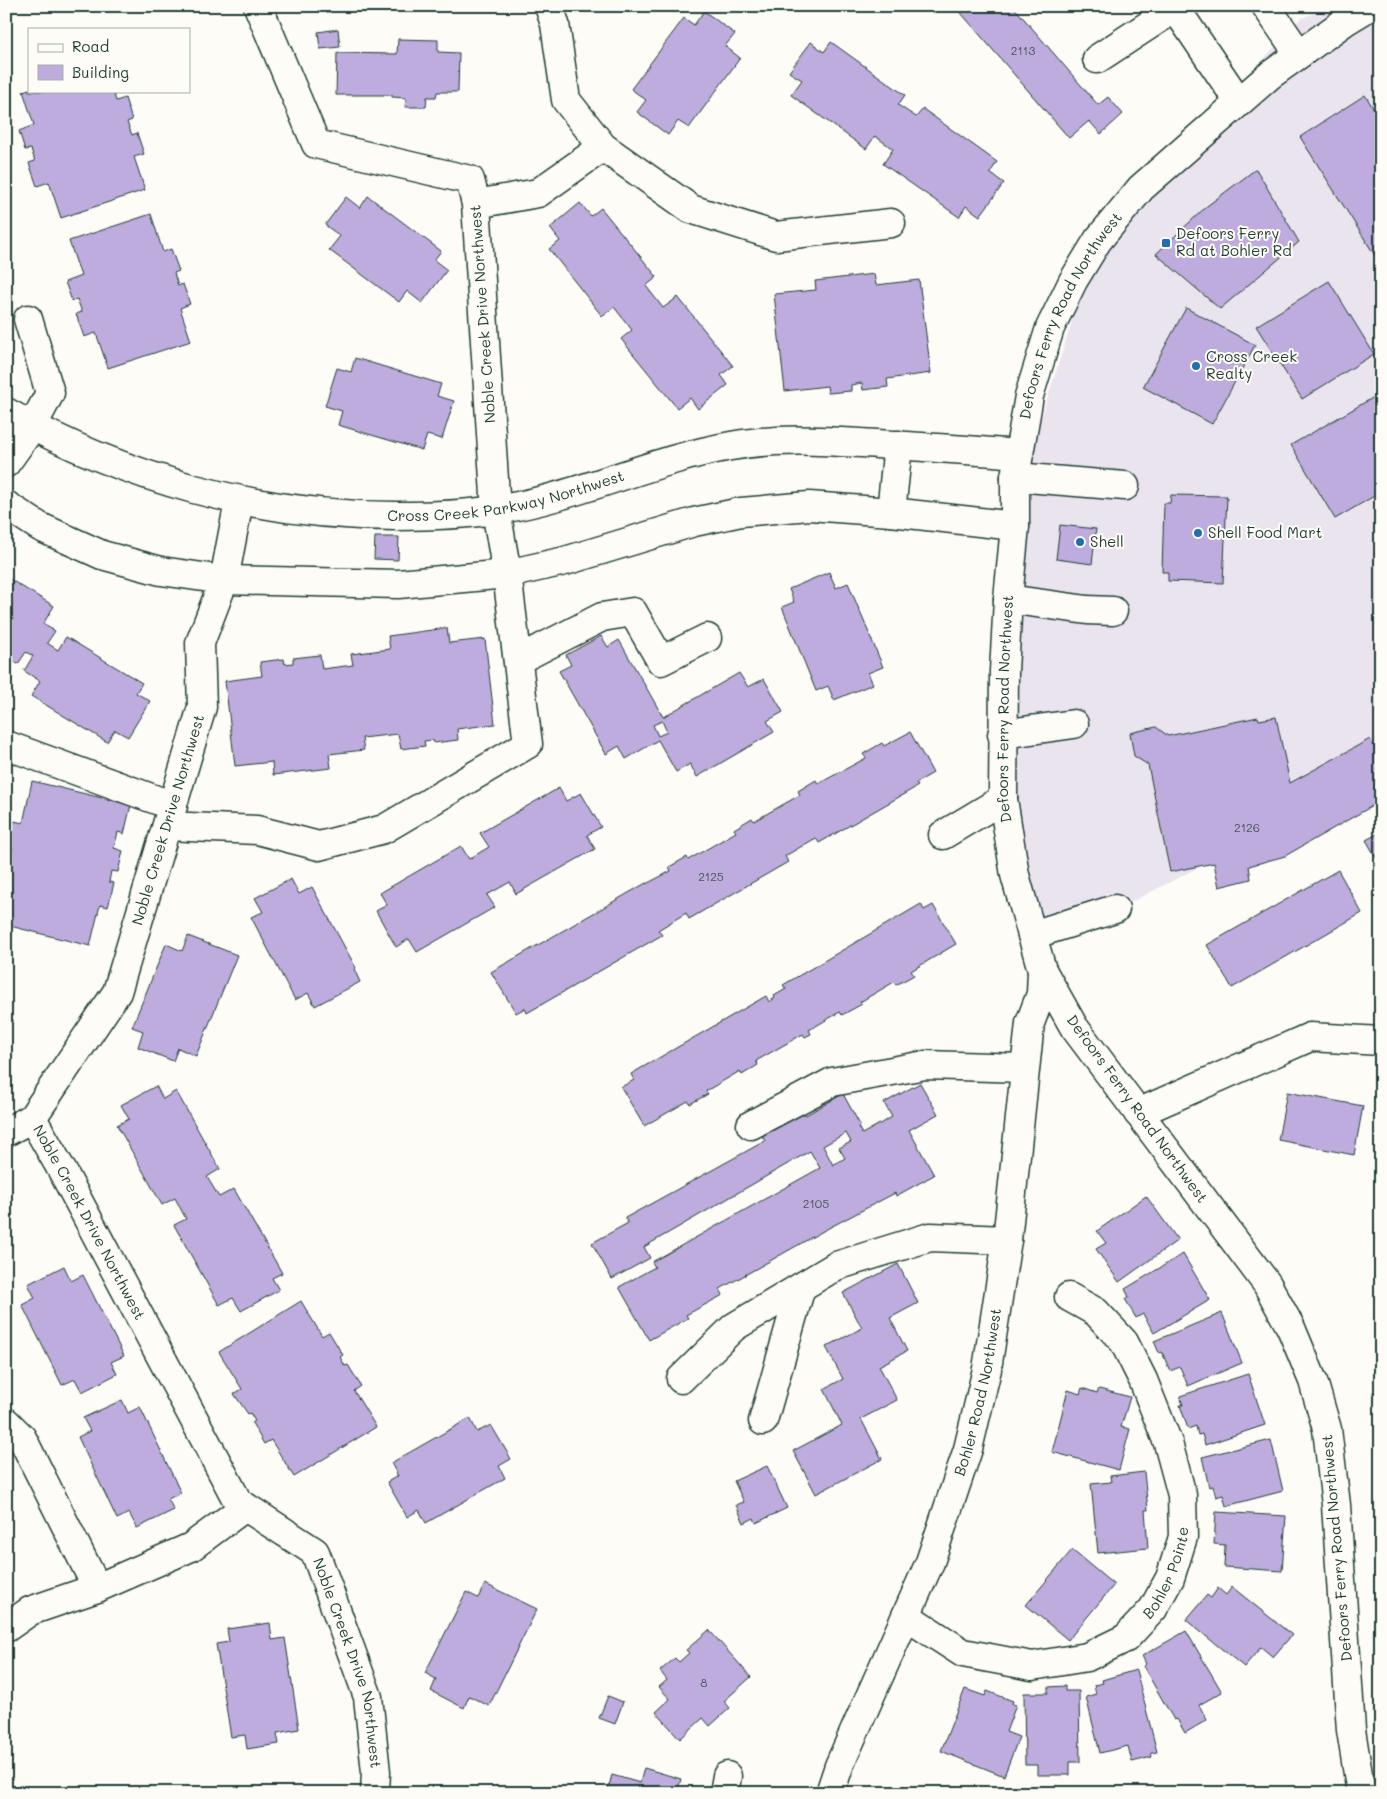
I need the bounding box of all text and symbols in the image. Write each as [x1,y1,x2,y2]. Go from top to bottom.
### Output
legend [28,28,190,92]
text: Road [72,36,109,56]
house number: 2113 [1011,42,1035,58]
text: Building [72,62,129,82]
street label: Noble Creek Drive Northwest [464,204,500,424]
street label: Defoors Ferry Road Northwest [1014,208,1126,421]
place label: Defoors Ferry Rd at Bohler Rd [1176,223,1292,260]
marker: Defoors Ferry Rd at Bohler Rd [1160,237,1172,249]
place label: Cross Creek Realty [1206,346,1297,383]
marker: Cross Creek Realty [1190,360,1202,372]
street label: Cross Creek Parkway Northwest [387,465,626,525]
place label: Shell Food Mart [1208,522,1322,542]
marker: Shell Food Mart [1192,527,1204,539]
place label: Shell [1090,531,1124,551]
marker: Shell [1074,536,1086,548]
street label: Defoors Ferry Road Northwest [992,594,1017,824]
street label: Noble Creek Drive Northwest [126,712,208,927]
house number: 2126 [1234,819,1260,835]
house number: 2125 [698,868,724,884]
street label: Defoors Ferry Road Northwest [1063,1010,1213,1206]
street label: Noble Creek Drive Northwest [29,1121,151,1323]
house number: 2105 [803,1195,829,1211]
street label: Bohler Road Northwest [949,1306,1005,1478]
street label: Defoors Ferry Road Northwest [1316,1434,1356,1662]
street label: Bohler Pointe [1138,1527,1192,1623]
street label: Noble Creek Drive Northwest [309,1555,387,1769]
house number: 8 [700,1674,708,1690]

